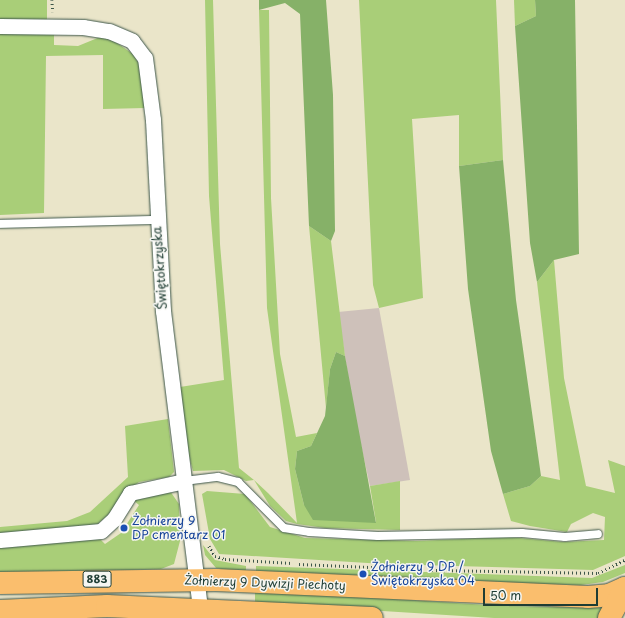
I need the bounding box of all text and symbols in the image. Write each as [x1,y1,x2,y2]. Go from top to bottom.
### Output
street label: Świętokrzyska [150,226,170,310]
place label: Żołnierzy 9 DP cmentarz 01 [132,514,225,542]
marker: Żołnierzy 9 DP cmentarz 01 [119,523,129,533]
place label: Żołnierzy 9 DP / Świętokrzyska 04 [371,560,475,588]
marker: Żołnierzy 9 DP / Świętokrzyska 04 [358,569,368,579]
road number: 883 [82,570,112,588]
street label: Żołnierzy 9 Dywizji Piechoty [184,573,346,593]
scale bar [485,580,600,606]
text: 50 m [490,586,521,604]

